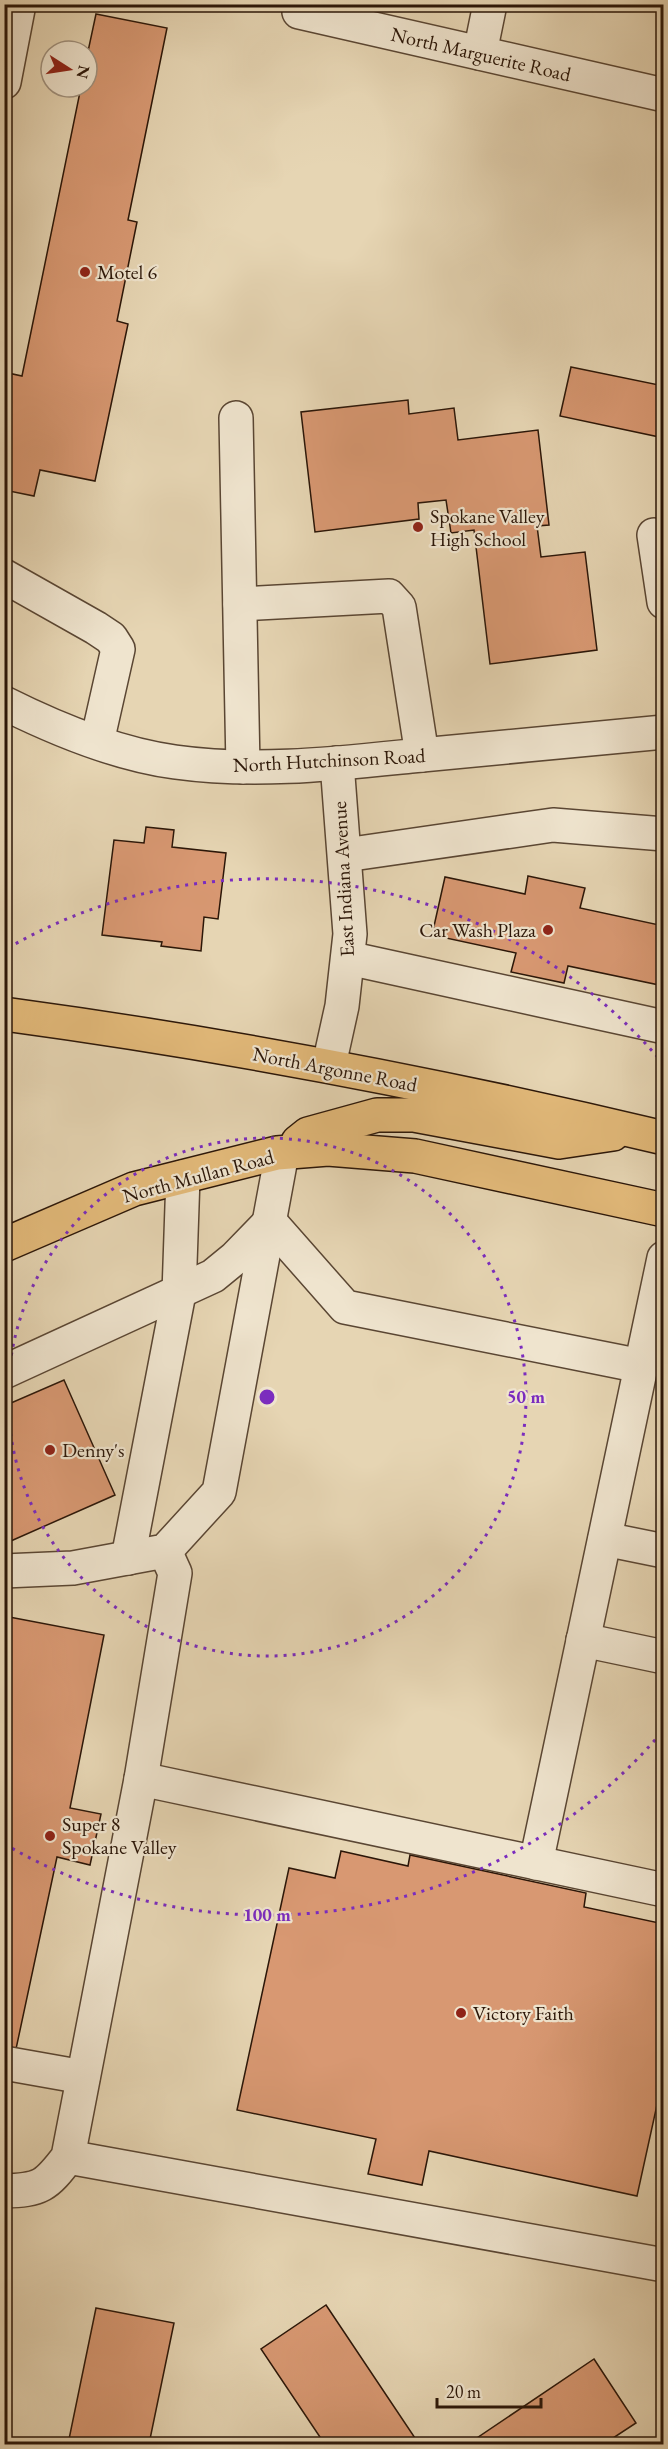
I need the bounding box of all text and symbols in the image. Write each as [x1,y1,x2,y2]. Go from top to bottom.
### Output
street label: North Marguerite Road [389,21,574,88]
north arrow [39,39,99,99]
text: N [72,63,95,81]
place label: Motel 6 [97,259,157,285]
marker: Motel 6 [78,265,92,279]
place label: Spokane Valley High School [430,503,545,552]
marker: Spokane Valley High School [411,520,425,534]
street label: North Hutchinson Road [232,742,427,778]
street label: East Indiana Avenue [326,800,360,957]
place label: Car Wash Plaza [419,917,536,943]
marker: Car Wash Plaza [541,923,555,937]
street label: North Argonne Road [251,1040,420,1098]
street label: North Mullan Road [120,1143,277,1209]
text: 50 m [507,1385,545,1408]
centre of rings [257,1387,277,1407]
place label: Denny's [62,1437,124,1463]
marker: Denny's [43,1443,57,1457]
place label: Super 8 Spokane Valley [62,1811,177,1860]
marker: Super 8 Spokane Valley [43,1829,57,1843]
text: 100 m [243,1903,291,1926]
place label: Victory Faith [473,2000,574,2026]
marker: Victory Faith [454,2006,468,2020]
scale bar [437,2371,540,2409]
text: 20 m [446,2380,481,2403]

